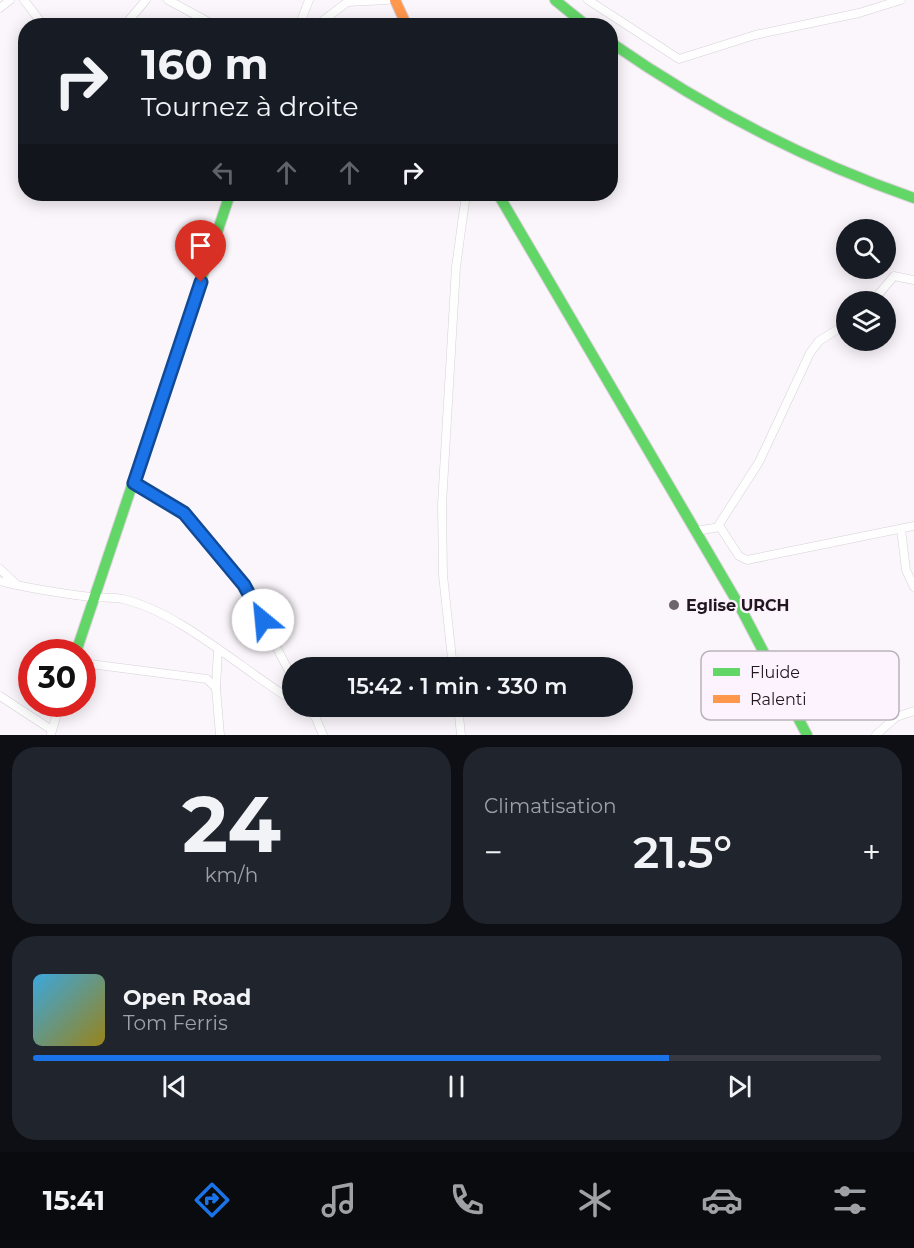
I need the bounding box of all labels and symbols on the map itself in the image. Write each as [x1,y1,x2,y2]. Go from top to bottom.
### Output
pin [175,220,226,282]
position arrow [231,588,295,652]
place label: Eglise URCH [686,596,790,615]
marker: Eglise URCH [667,598,681,612]
speed limit sign: 30 [18,639,96,717]
legend [701,651,899,720]
text: Fluide [750,663,800,682]
text: Ralenti [750,690,807,709]

